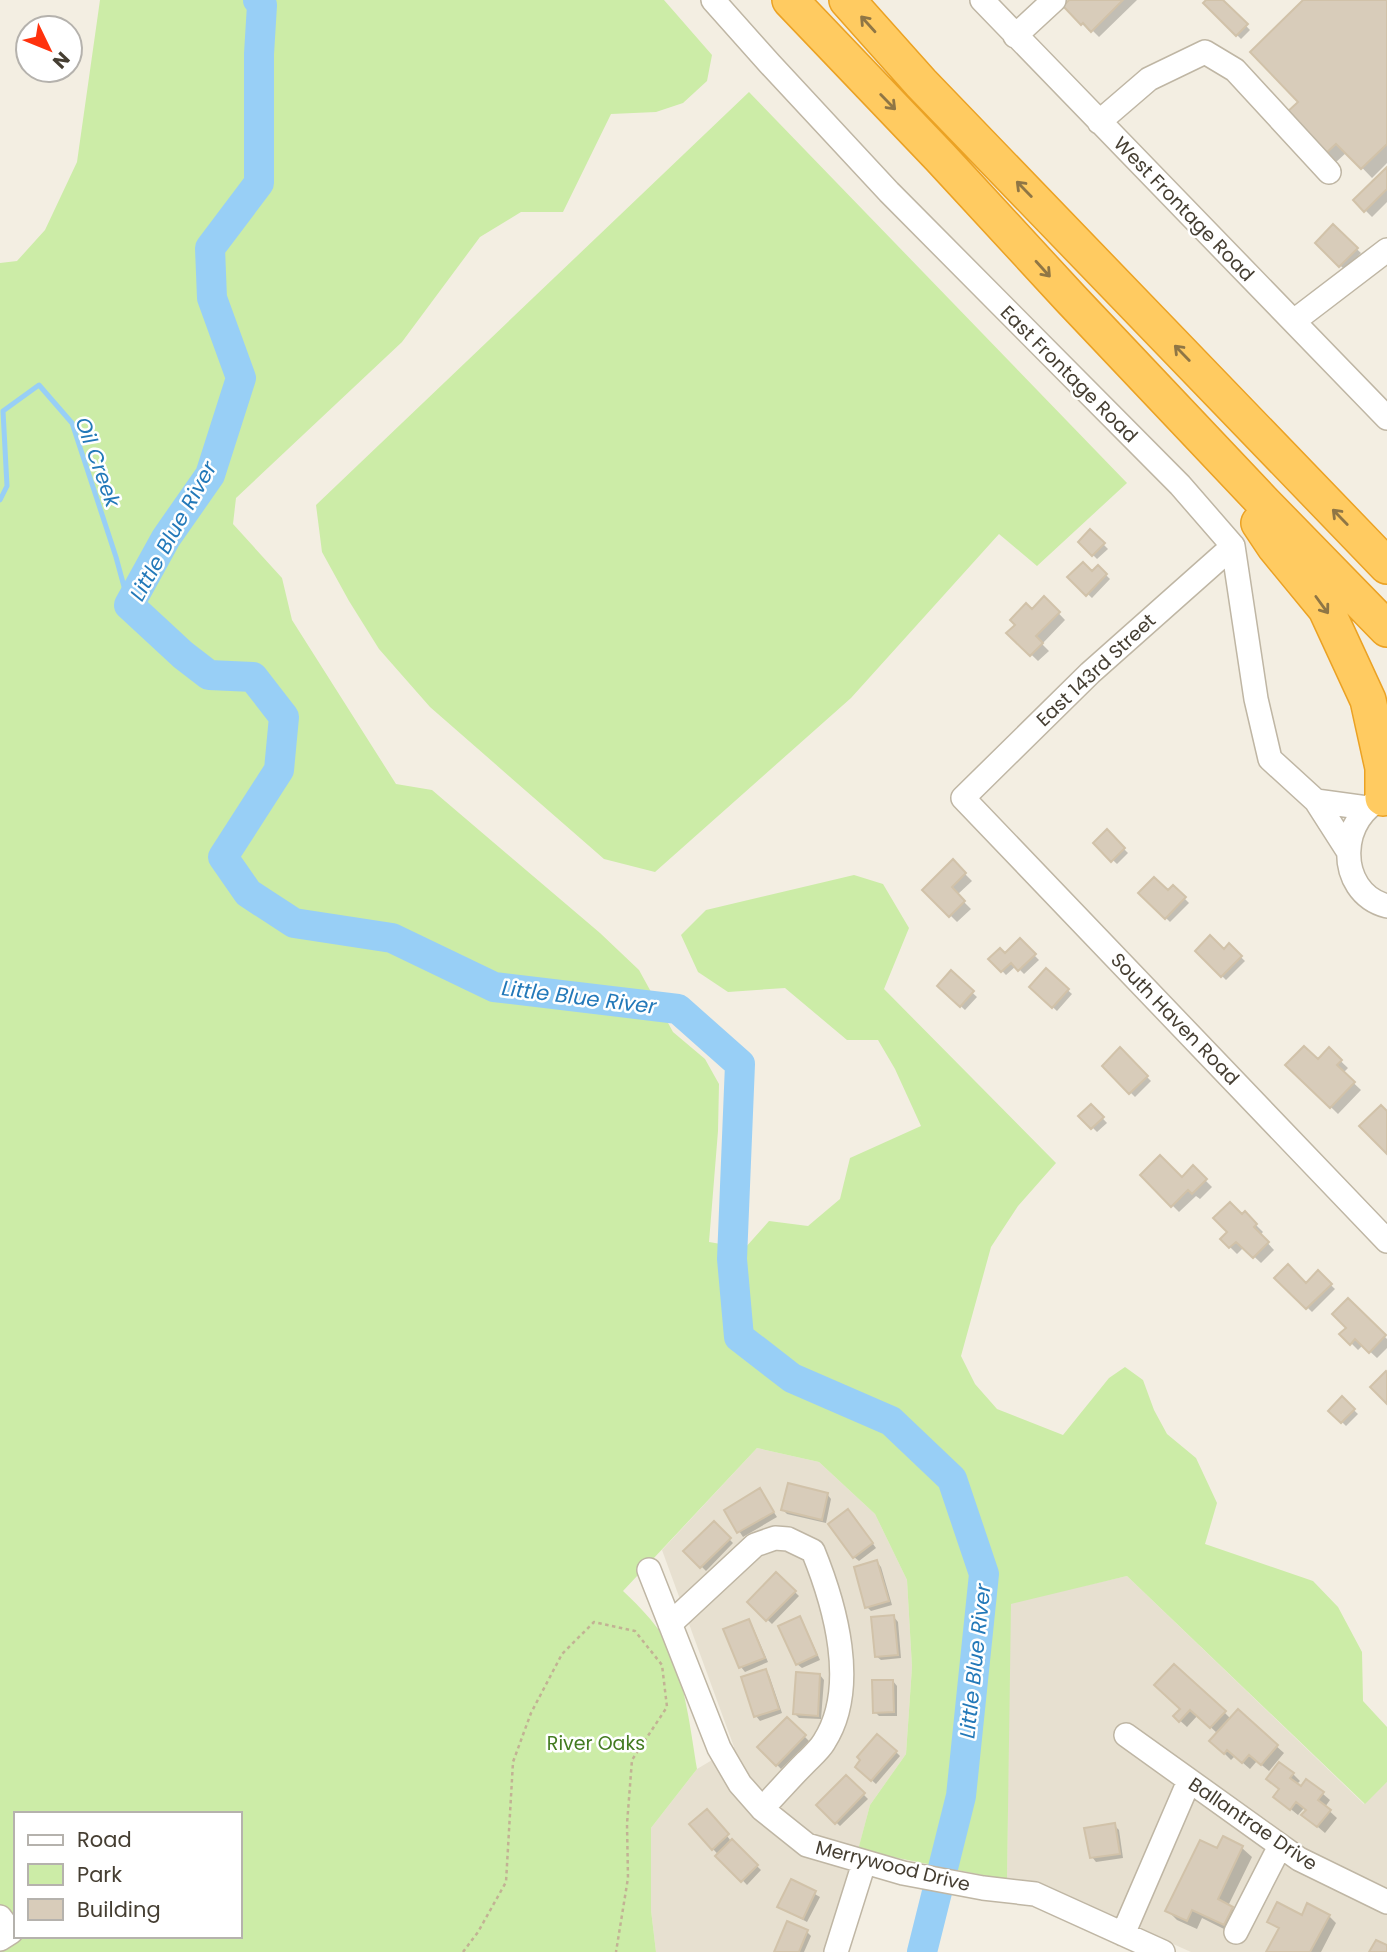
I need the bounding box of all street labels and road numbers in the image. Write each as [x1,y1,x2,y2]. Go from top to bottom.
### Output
street label: West Frontage Road [1108,131,1260,287]
street label: East Frontage Road [994,299,1144,449]
street label: East 143rd Street [1030,607,1162,733]
street label: South Haven Road [1105,947,1245,1091]
street label: Ballantrae Drive [1183,1771,1323,1877]
street label: Merrywood Drive [813,1834,973,1898]

